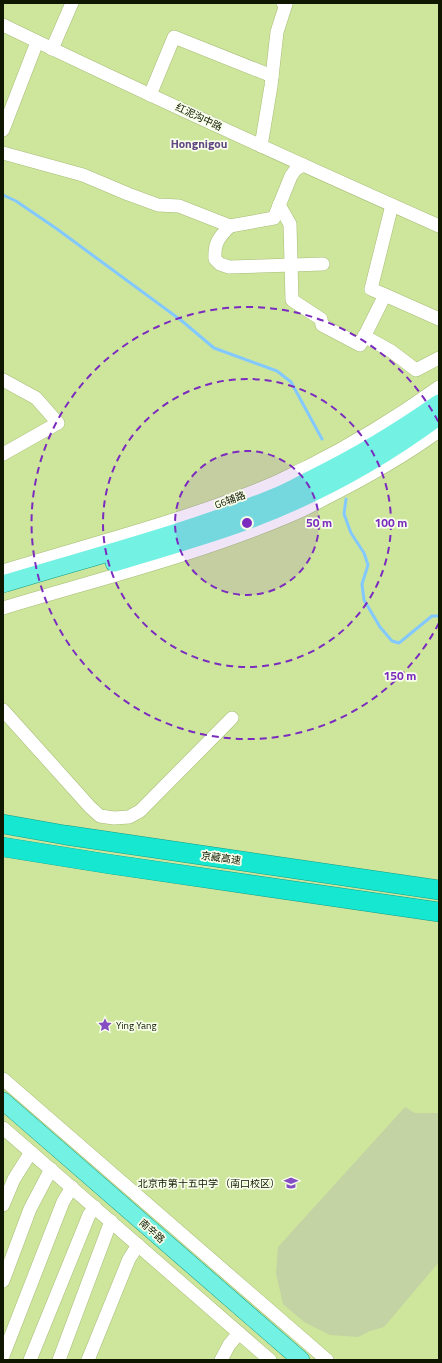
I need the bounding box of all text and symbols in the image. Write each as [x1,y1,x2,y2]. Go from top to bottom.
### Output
street label: 红泥沟中路 [173,100,225,134]
district label: Hongnigou [171,134,227,153]
street label: G6辅路 [213,488,247,512]
text: 50 m [306,513,332,532]
text: 100 m [375,513,407,532]
centre of rings [240,516,254,530]
text: 150 m [384,666,416,685]
street label: 京藏高速 [200,848,242,868]
place icon: Ying Yang [97,1017,113,1033]
place label: Ying Yang [116,1018,157,1033]
school or university icon: 北京市第十五中学 （南口校区） [283,1175,299,1191]
place label: 北京市第十五中学 （南口校区） [138,1176,280,1191]
street label: 南辛路 [136,1215,168,1247]

